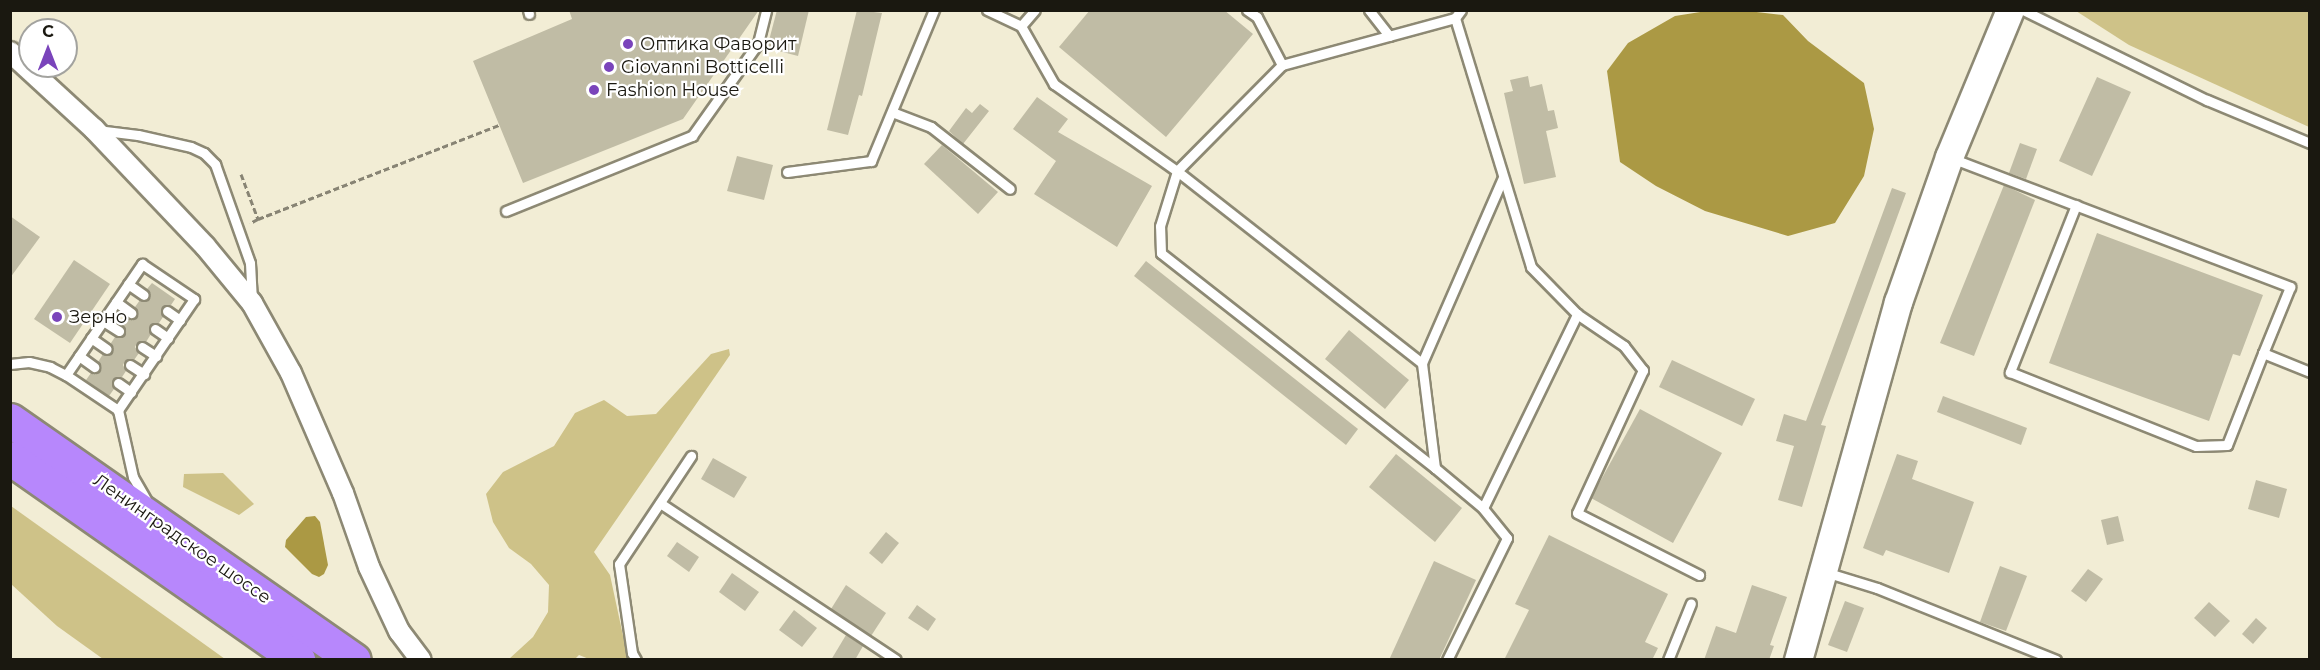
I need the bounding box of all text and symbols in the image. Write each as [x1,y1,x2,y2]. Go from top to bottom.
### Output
north arrow [18,18,78,78]
text: С [42,22,54,41]
place label: Оптика Фаворит [640,33,796,55]
marker: Оптика Фаворит [621,37,635,51]
place label: Giovanni Botticelli [621,56,784,78]
marker: Giovanni Botticelli [602,60,616,74]
place label: Fashion House [606,79,739,101]
marker: Fashion House [587,83,601,97]
place label: Зерно [69,306,127,328]
marker: Зерно [50,310,64,324]
street label: Ленинградское шоссе [89,469,275,609]

